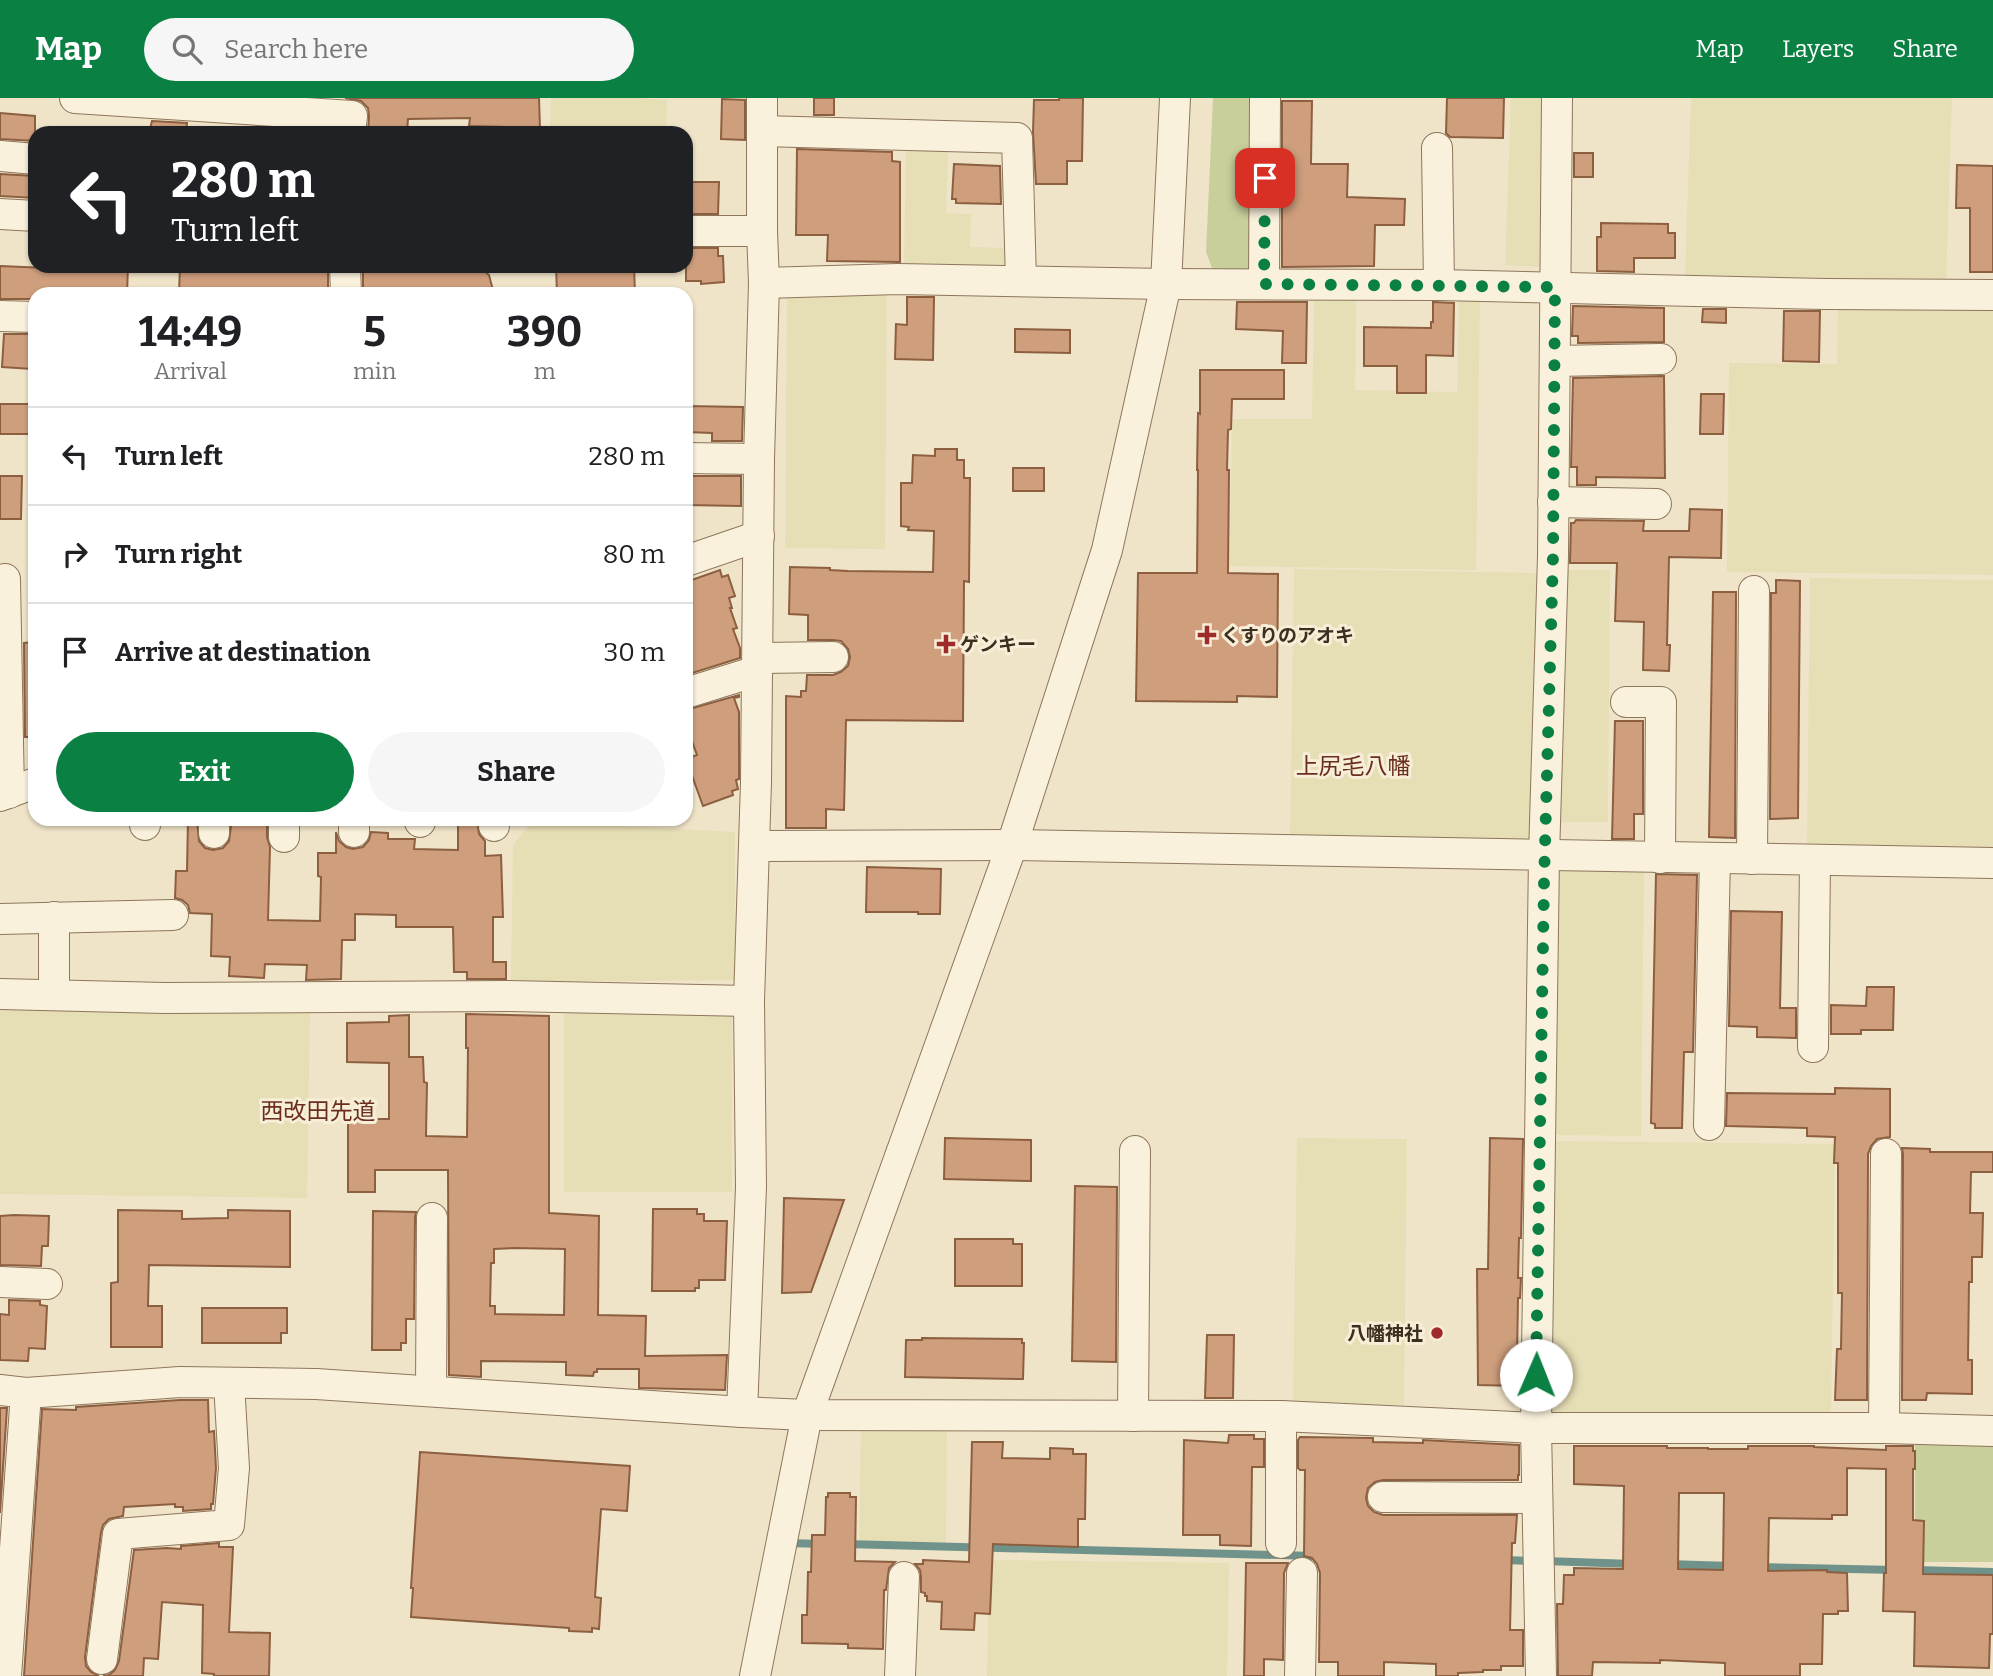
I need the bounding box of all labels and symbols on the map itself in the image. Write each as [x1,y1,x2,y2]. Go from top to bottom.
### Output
pin [1235,148,1295,208]
place label: くすりのアオキ [1221,624,1354,647]
marker: くすりのアオキ [1199,627,1215,643]
place label: ゲンキー [960,633,1036,656]
marker: ゲンキー [938,636,954,652]
district label: 上尻毛八幡 [1296,752,1411,780]
district label: 西改田先道 [261,1097,376,1125]
place label: 八幡神社 [1347,1322,1423,1345]
marker: 八幡神社 [1429,1325,1445,1341]
position arrow [1499,1338,1573,1412]

